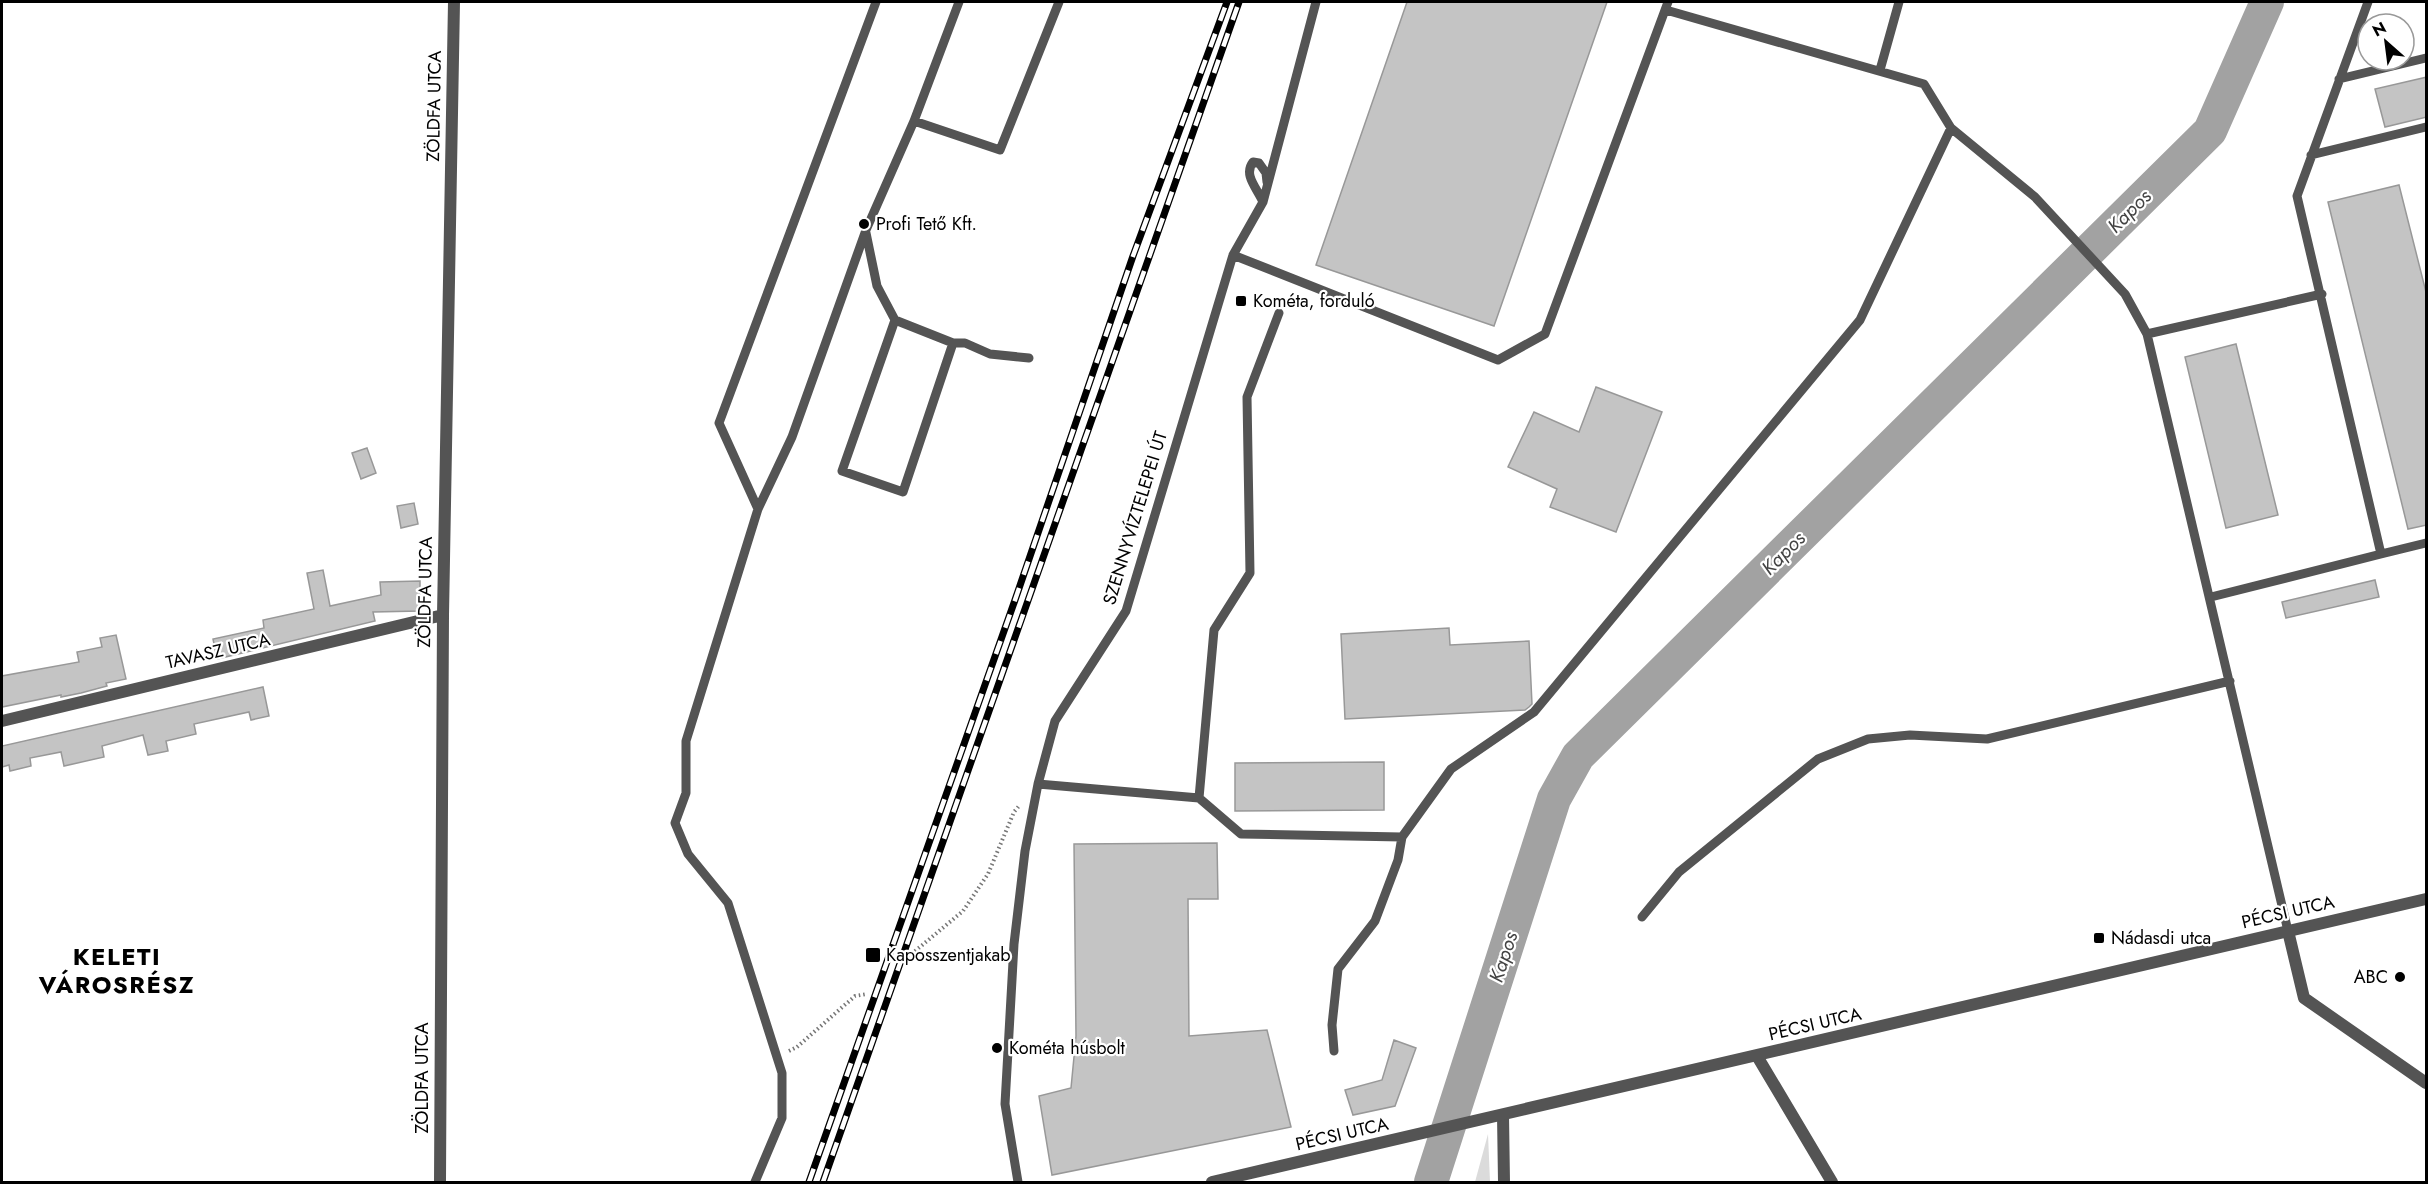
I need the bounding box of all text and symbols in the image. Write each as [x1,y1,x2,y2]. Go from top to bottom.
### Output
north arrow [2356,12,2416,72]
text: N [2368,16,2390,42]
street label: ZÖLDFA UTCA [420,50,448,162]
water label: Kapos [2101,183,2158,240]
place label: Profi Tető Kft. [876,211,977,237]
marker: Profi Tető Kft. [857,217,871,231]
place label: Kométa, forduló [1253,288,1375,314]
marker: Kométa, forduló [1234,294,1248,308]
street label: SZENNYVÍZTELEPEI ÚT [1096,427,1174,608]
water label: Kapos [1755,525,1812,582]
street label: ZÖLDFA UTCA [411,536,439,648]
street label: TAVASZ UTCA [163,626,273,676]
street label: PÉCSI UTCA [2239,889,2337,935]
place label: Nádasdi utca [2111,925,2211,951]
water label: Kapos [1482,928,1525,986]
marker: Nádasdi utca [2092,931,2106,945]
district label: KELETI VÁROSRÉSZ [38,939,195,1002]
place label: Kaposszentjakab [886,942,1010,968]
marker: Kaposszentjakab [864,946,882,964]
place label: ABC [2354,964,2388,990]
marker: ABC [2393,970,2407,984]
street label: PÉCSI UTCA [1766,1001,1864,1047]
street label: ZÖLDFA UTCA [409,1022,435,1134]
place label: Kométa húsbolt [1009,1035,1126,1061]
marker: Kométa húsbolt [990,1041,1004,1055]
street label: PÉCSI UTCA [1293,1111,1391,1157]

